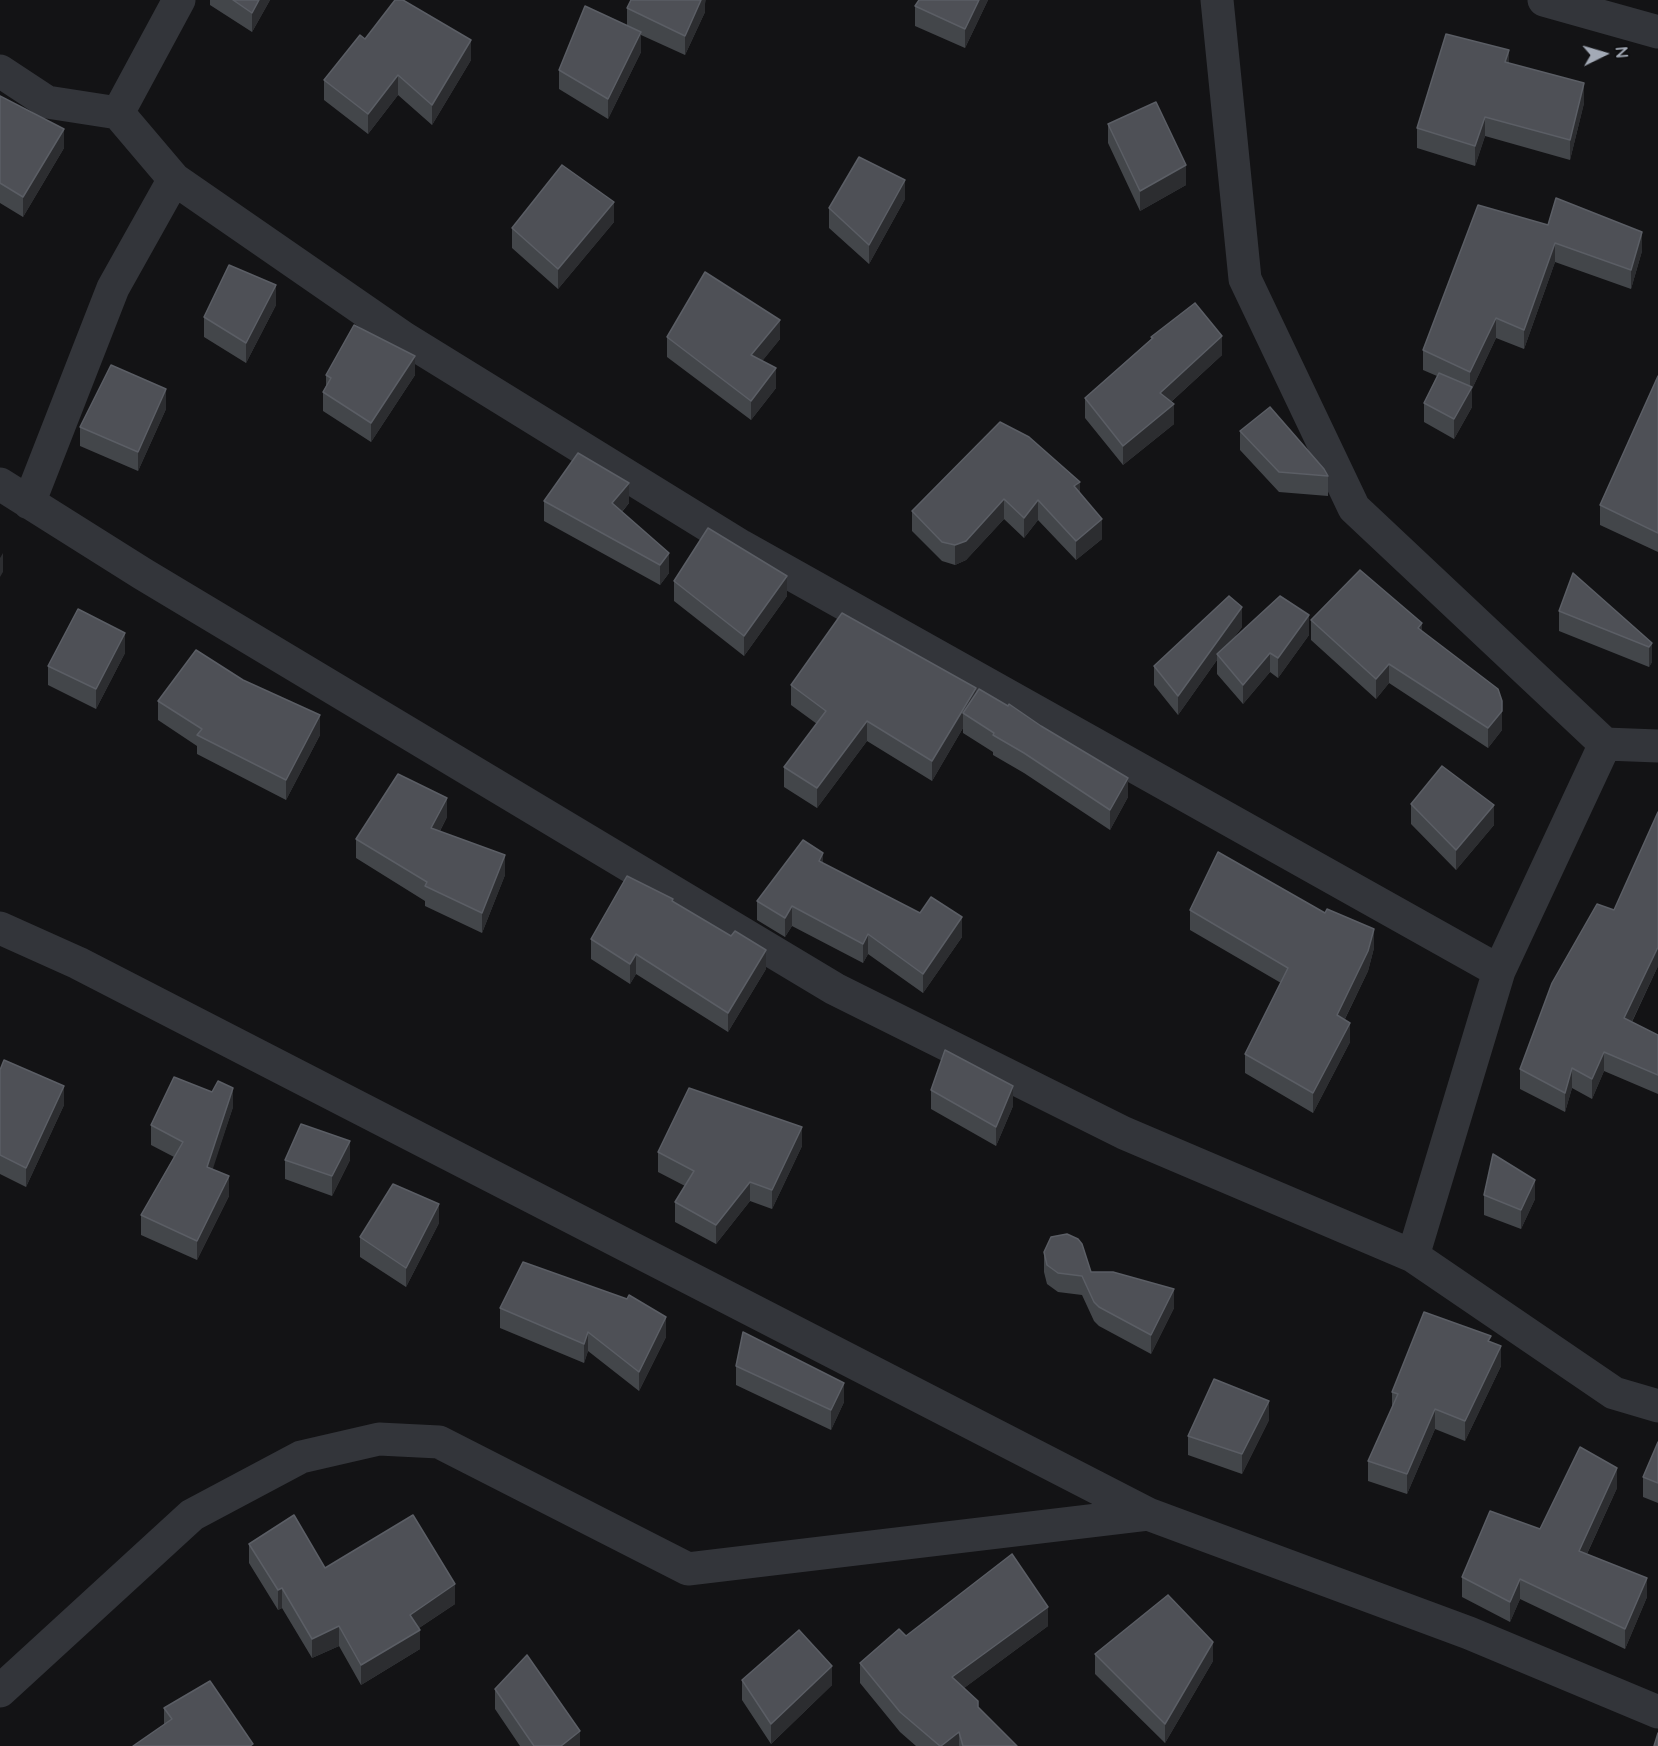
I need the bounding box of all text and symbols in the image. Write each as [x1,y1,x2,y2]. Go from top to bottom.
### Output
north arrow [1574,24,1634,84]
text: N [1611,46,1632,59]

